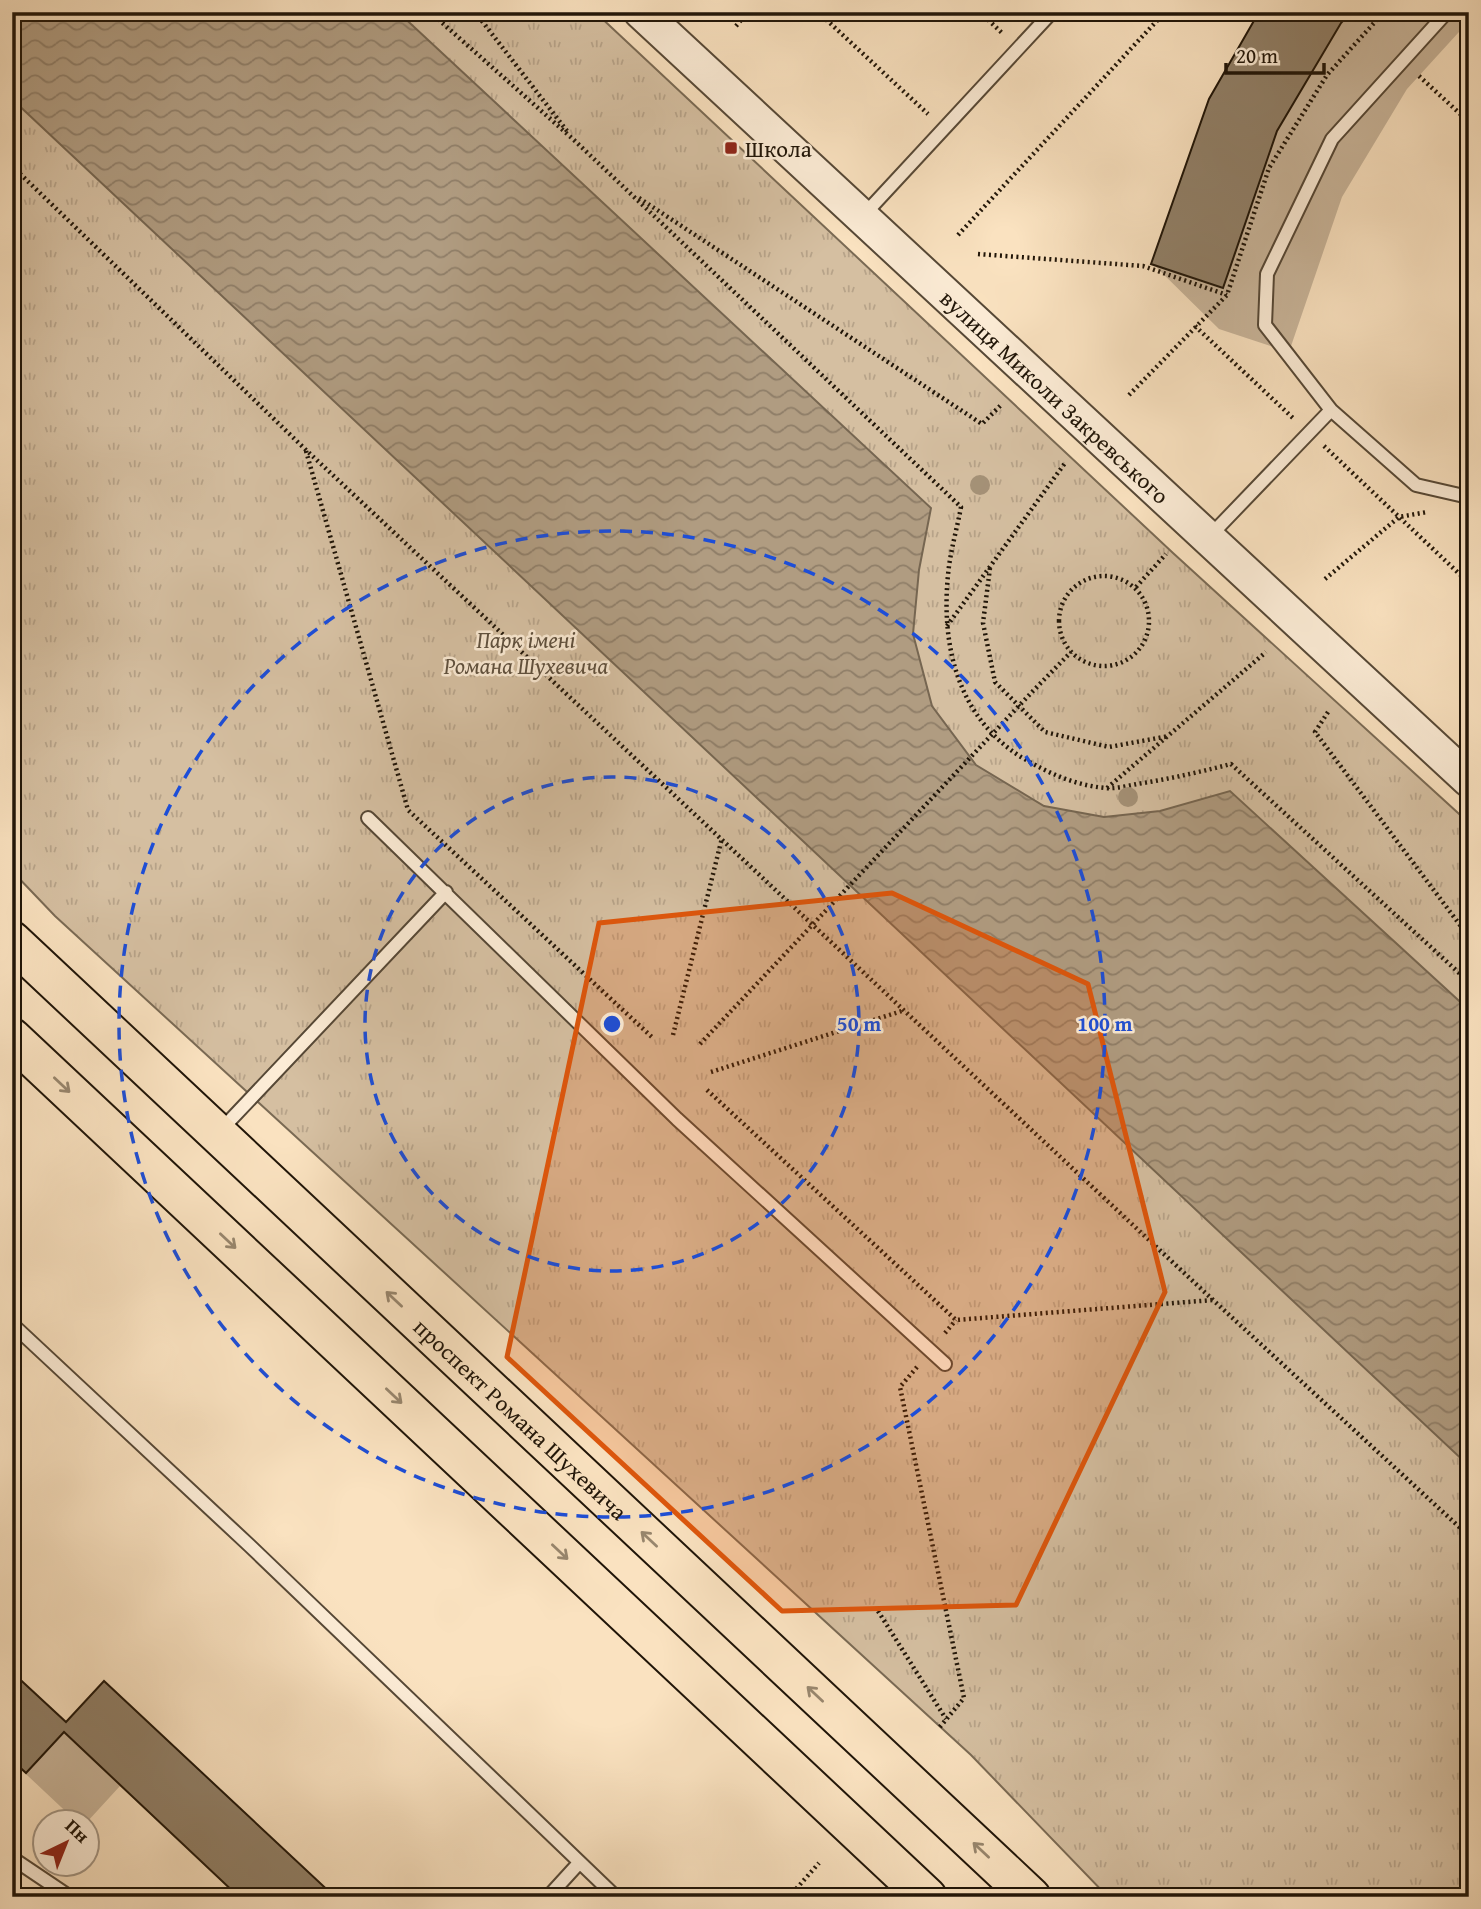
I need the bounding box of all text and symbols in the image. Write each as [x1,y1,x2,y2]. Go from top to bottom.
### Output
scale bar [1226,32,1324,76]
text: 20 m [1236,40,1278,71]
place label: Школа [745,132,812,165]
marker: Школа [723,140,739,156]
street label: вулиця Миколи Закревського [933,281,1177,511]
park label: Парк імені Романа Шухевича [443,623,609,682]
text: 50 m [837,1008,881,1039]
text: 100 m [1077,1008,1133,1039]
centre of rings [600,1012,624,1036]
one-way arrow [53,1077,71,1093]
one-way arrow [219,1232,236,1249]
one-way arrow [386,1291,403,1308]
street label: проспект Романа Шухевича [407,1310,635,1527]
one-way arrow [385,1388,402,1405]
one-way arrow [641,1530,658,1547]
one-way arrow [551,1543,568,1560]
one-way arrow [807,1686,824,1703]
north arrow [32,1808,102,1878]
text: Пн [59,1812,96,1849]
one-way arrow [972,1842,990,1858]

